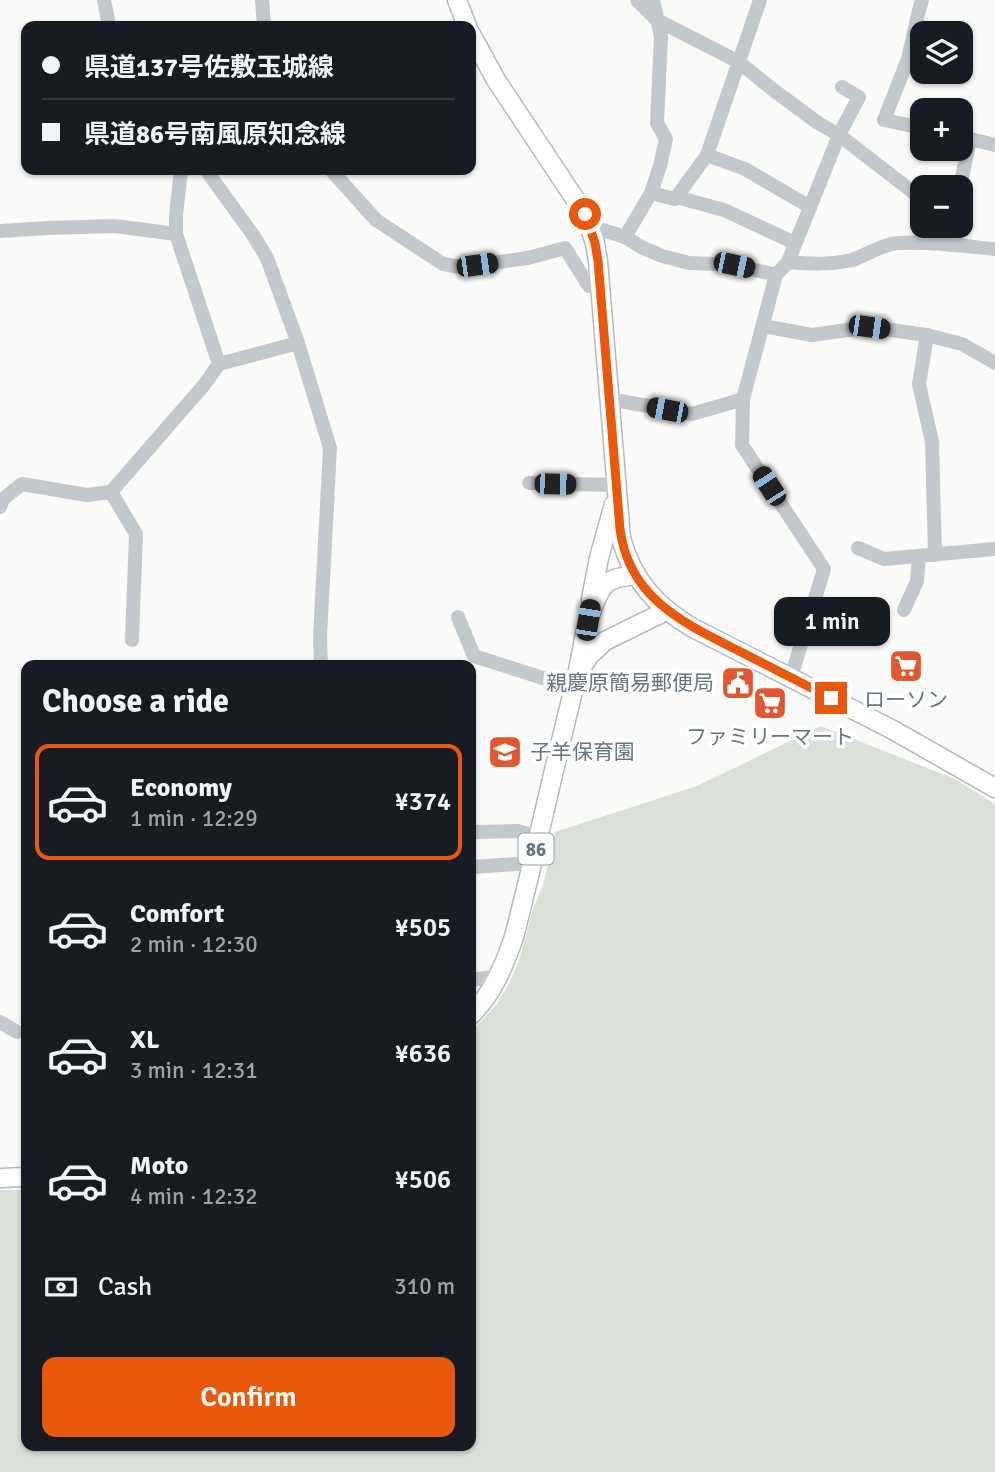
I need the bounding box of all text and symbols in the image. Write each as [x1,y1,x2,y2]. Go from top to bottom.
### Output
map controls [910,21,973,238]
button: layers [910,21,973,84]
text: 県道137号佐敷玉城線 [84,52,334,84]
button: + [910,98,973,161]
text: 県道86号南風原知念線 [84,119,346,151]
button: − [910,175,973,238]
route start [569,198,601,230]
car [712,250,757,280]
car [455,252,500,278]
car [847,314,892,340]
car [645,396,690,424]
car [749,463,790,509]
car [534,473,577,495]
callout: 1 min [773,596,889,646]
car [575,598,602,642]
text: 1 min [804,607,860,636]
supermarket icon: ローソン [887,647,925,685]
public building icon: 親慶原簡易郵便局 [719,664,757,702]
place label: 親慶原簡易郵便局 [546,670,714,696]
text: Choose a ride [42,682,229,721]
route end [815,682,847,714]
supermarket icon: ファミリーマート [751,684,789,722]
place label: ローソン [864,687,948,713]
place label: ファミリーマート [686,724,854,750]
school or university icon: 子羊保育園 [486,733,524,771]
place label: 子羊保育園 [530,739,635,765]
icon: car [46,771,109,834]
text: Economy [130,772,232,804]
text: ¥374 [395,786,451,818]
text: 1 min · 12:29 [130,804,258,833]
road number: 86 [518,834,554,864]
icon: car [46,897,109,960]
text: Comfort [130,898,224,930]
text: ¥505 [395,912,451,944]
text: 2 min · 12:30 [130,930,258,959]
icon: car [46,1023,109,1086]
text: XL [130,1024,160,1056]
text: ¥636 [395,1038,451,1070]
text: 3 min · 12:31 [130,1056,258,1085]
icon: car [46,1149,109,1212]
text: Moto [130,1150,188,1182]
text: ¥506 [395,1164,451,1196]
text: 4 min · 12:32 [130,1182,258,1211]
icon: cash [42,1268,80,1306]
text: Cash [98,1271,152,1303]
text: 310 m [394,1272,455,1301]
button: Confirm [42,1357,455,1437]

